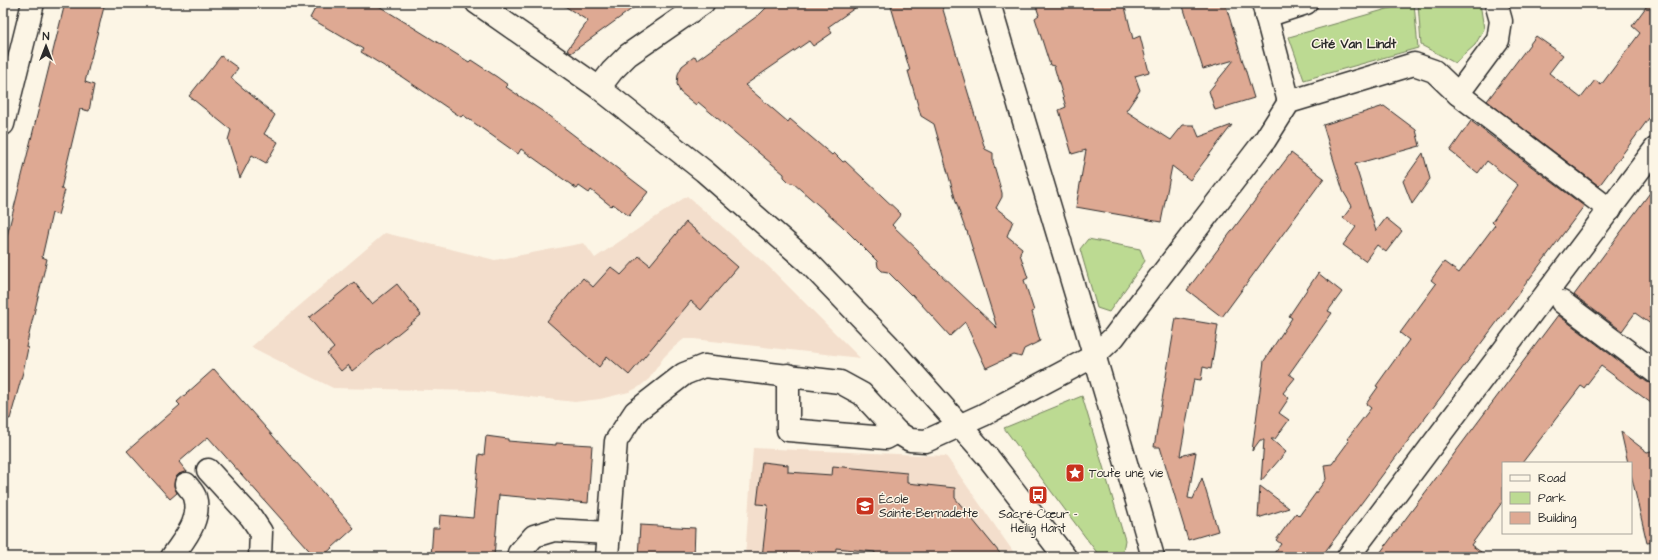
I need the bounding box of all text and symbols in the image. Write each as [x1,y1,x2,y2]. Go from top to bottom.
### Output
north arrow [26,26,66,66]
text: N [43,29,50,44]
district label: Cité Van Lindt [1312,35,1397,53]
place icon: Toute une vie [1064,462,1086,484]
legend [1502,462,1632,534]
place label: Toute une vie [1089,465,1164,482]
text: Road [1538,470,1566,487]
bus stop icon: Sacré-Cœur - Heilig Hart [1027,484,1049,506]
text: Park [1538,490,1566,507]
place label: École Sainte-Bernadette [879,491,979,522]
school or university icon: École Sainte-Bernadette [854,495,876,517]
place label: Sacré-Cœur - Heilig Hart [999,506,1078,538]
text: Building [1538,510,1576,528]

